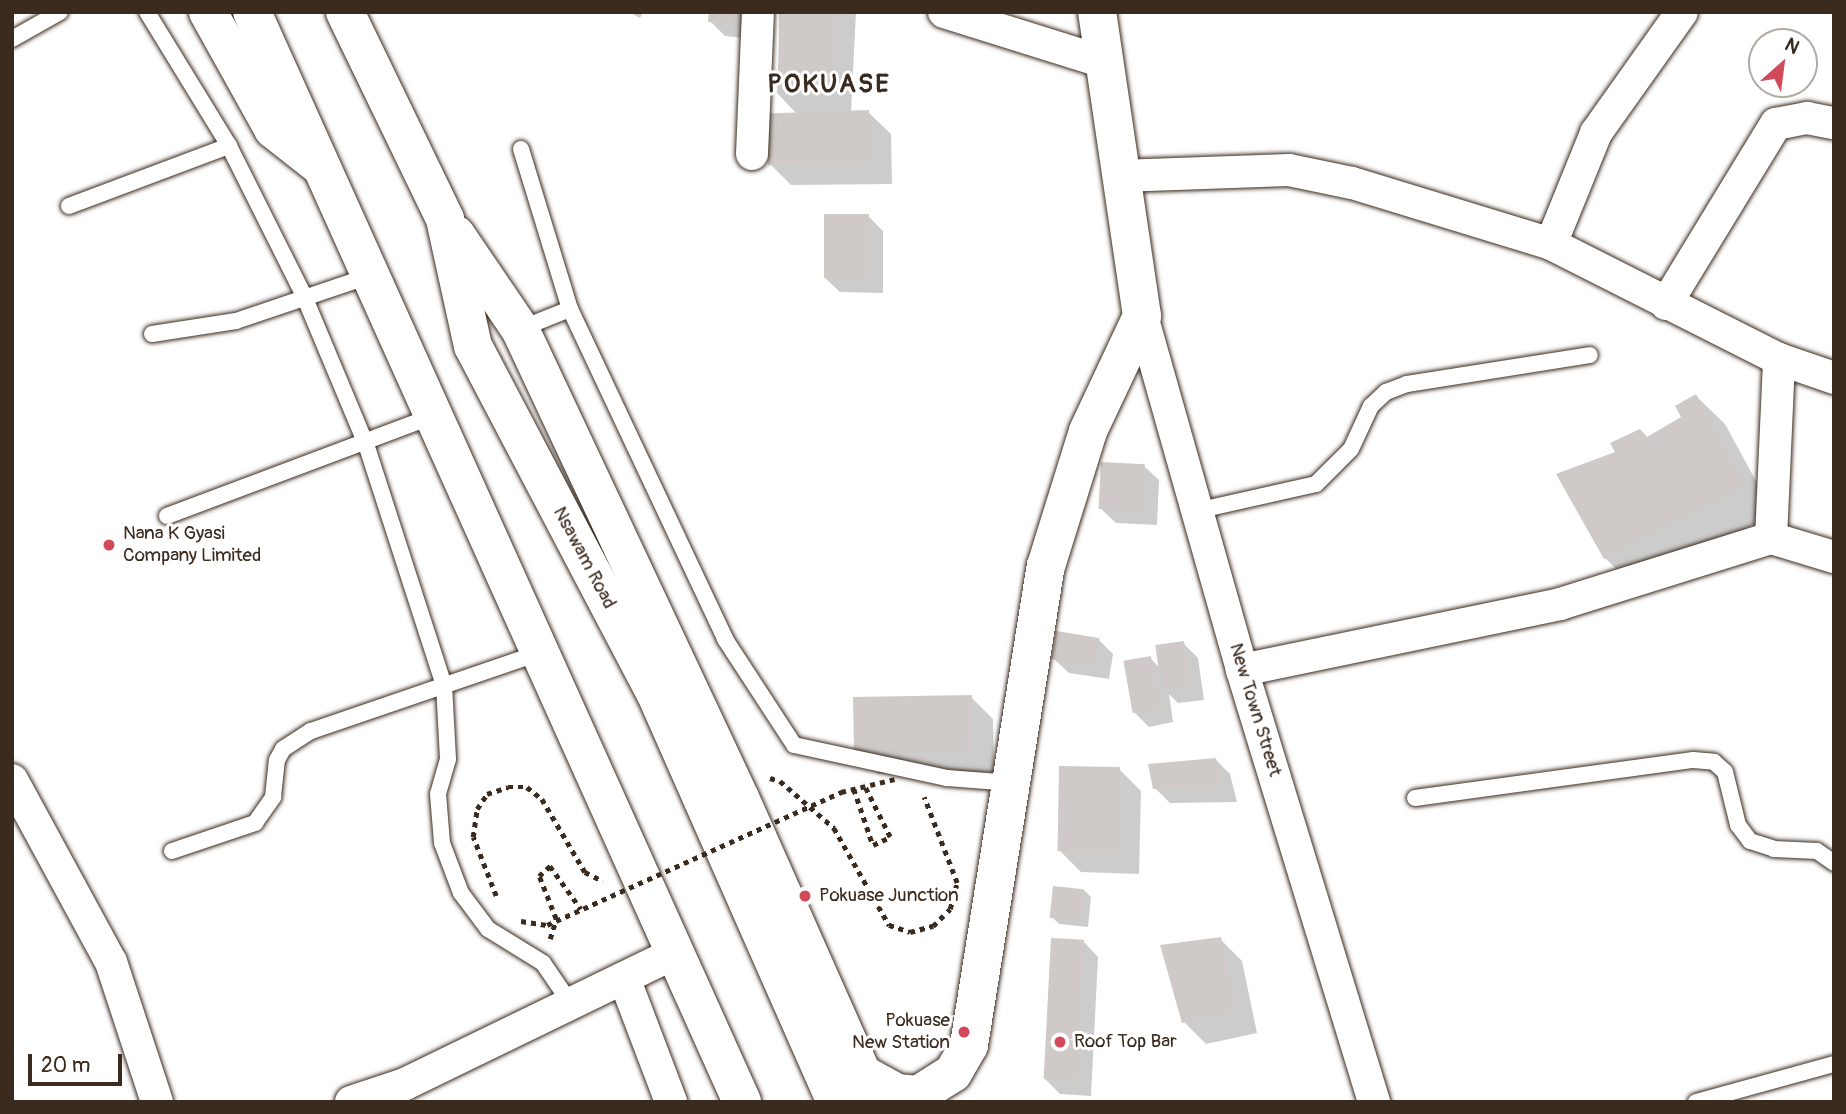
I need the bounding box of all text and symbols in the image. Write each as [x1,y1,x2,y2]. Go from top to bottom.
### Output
north arrow [1748,28,1818,98]
text: N [1781,33,1803,60]
district label: POKUASE [768,69,890,101]
street label: Nsawam Road [548,503,620,613]
place label: Nana K Gyasi Company Limited [123,523,261,567]
marker: Nana K Gyasi Company Limited [101,537,117,553]
street label: New Town Street [1224,641,1286,779]
place label: Pokuase Junction [819,885,959,907]
marker: Pokuase Junction [797,888,813,904]
place label: Pokuase New Station [852,1010,950,1054]
marker: Pokuase New Station [956,1024,972,1040]
place label: Roof Top Bar [1074,1031,1177,1053]
marker: Roof Top Bar [1052,1034,1068,1050]
scale bar [32,1040,126,1084]
text: 20 m [41,1052,90,1079]

